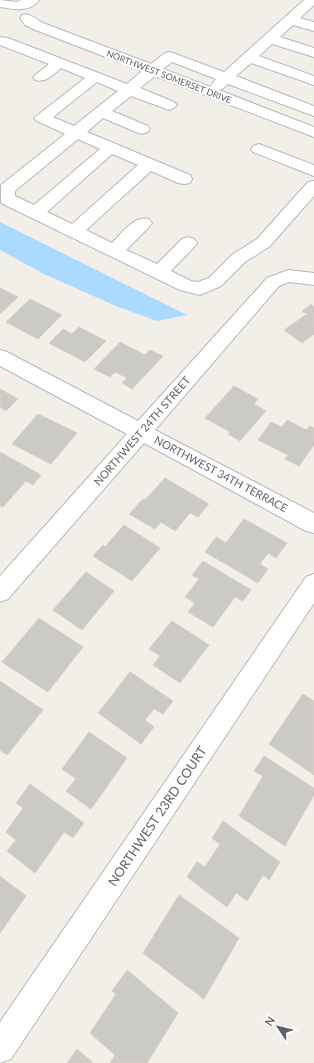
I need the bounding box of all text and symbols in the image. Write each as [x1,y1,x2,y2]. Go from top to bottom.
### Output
street label: NORTHWEST SOMERSET DRIVE [105,47,233,106]
street label: NORTHWEST 24TH STREET [91,373,193,488]
street label: NORTHWEST 34TH TERRACE [152,433,290,514]
street label: NORTHWEST 23RD COURT [104,743,210,889]
north arrow [258,1007,298,1047]
text: N [262,1014,277,1028]

